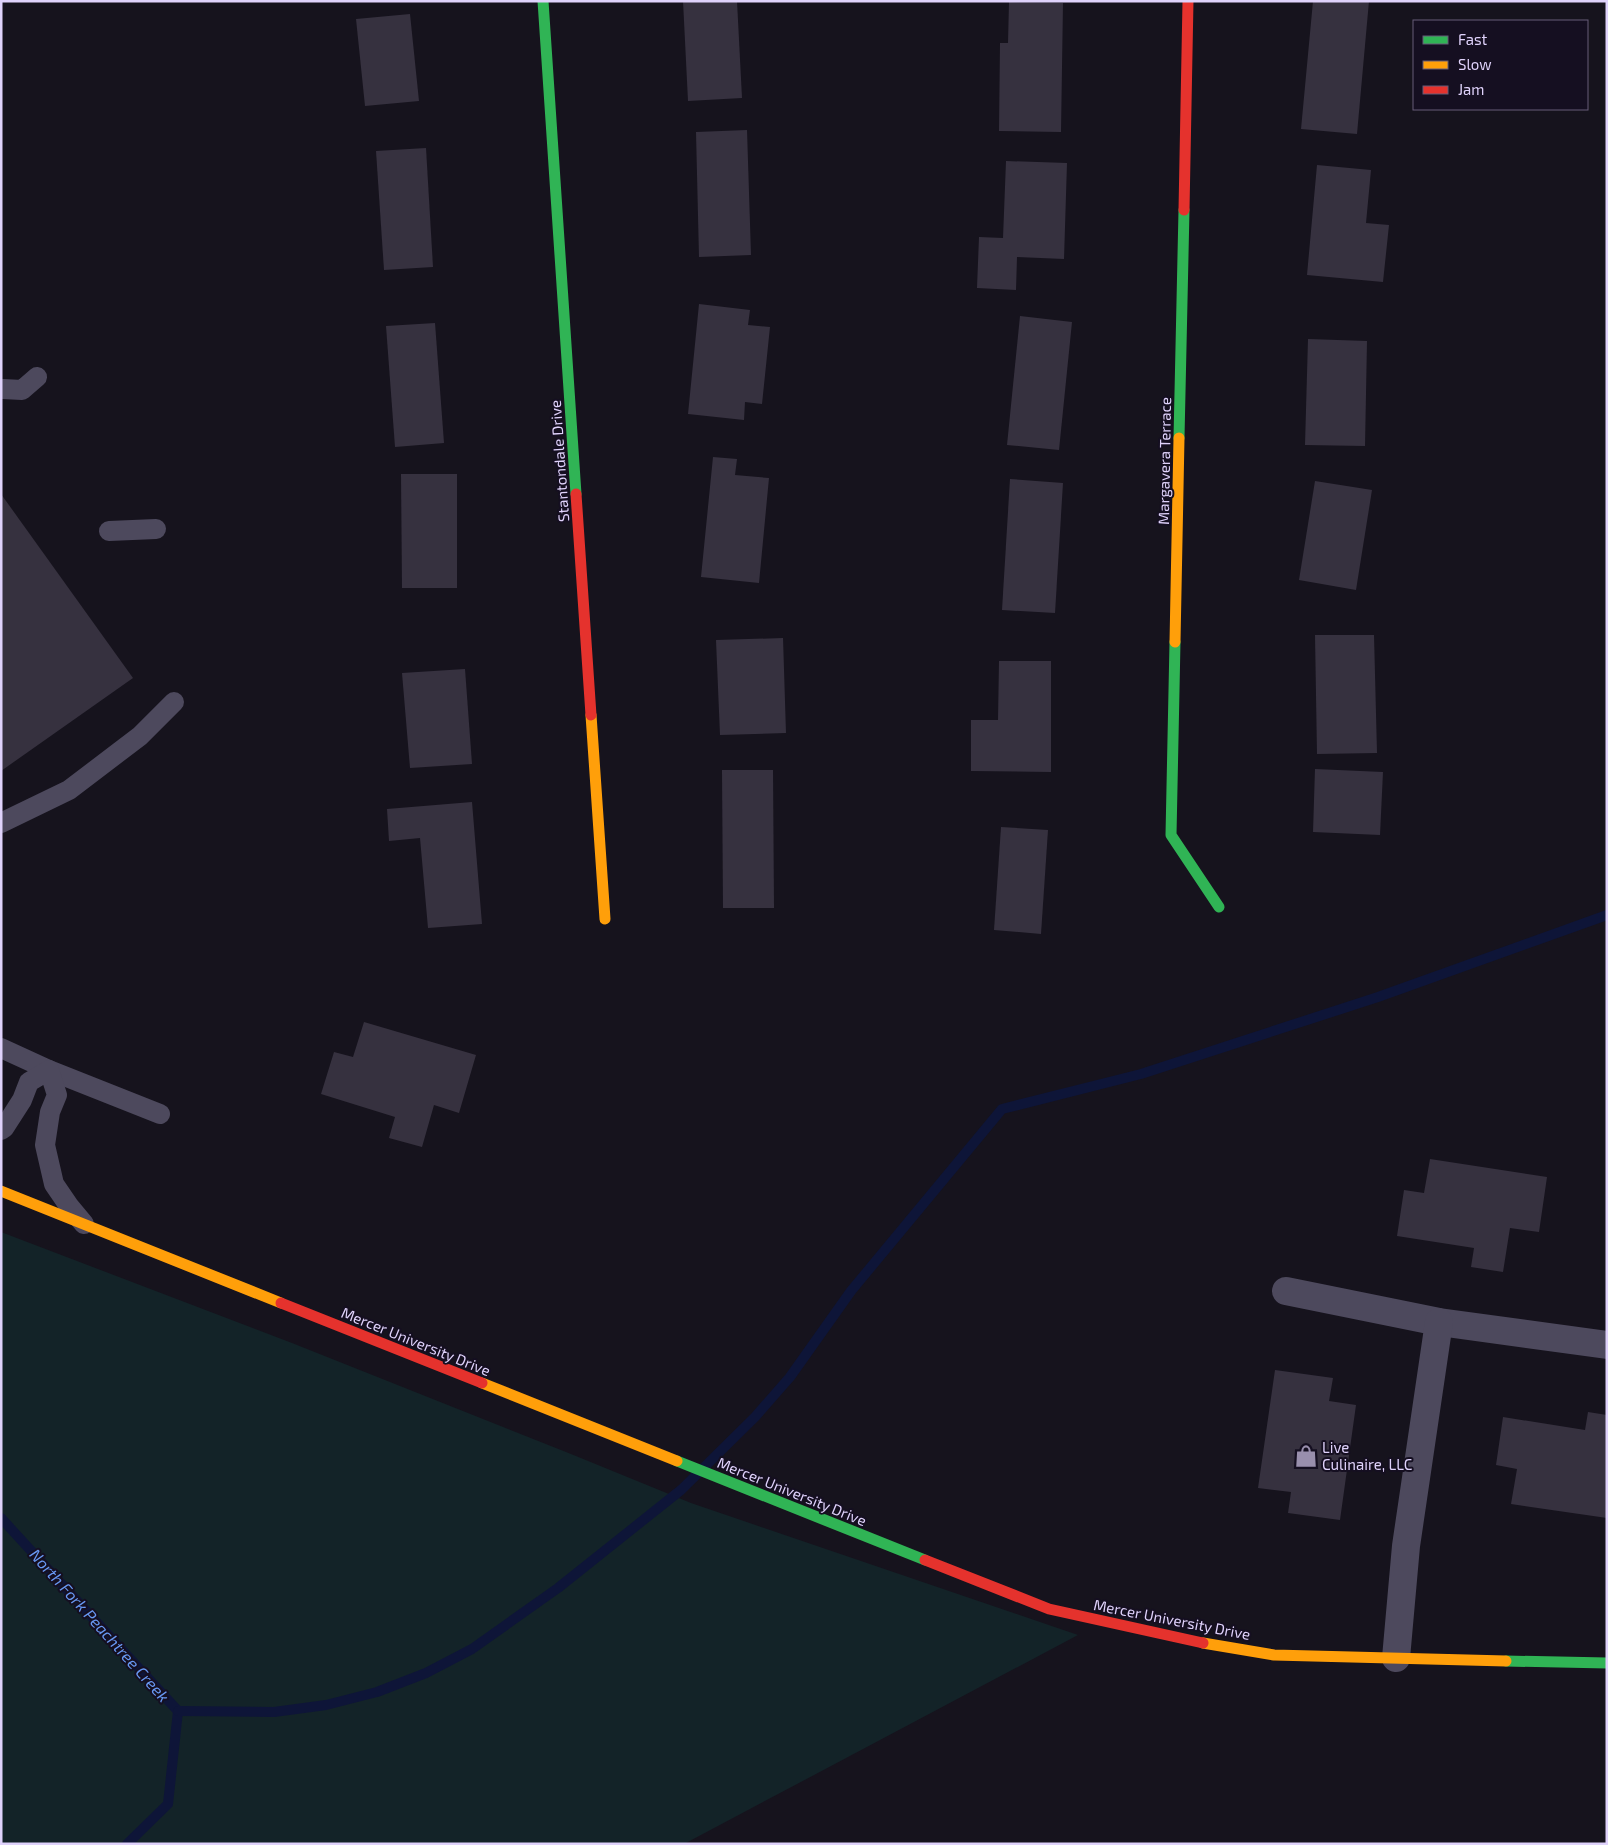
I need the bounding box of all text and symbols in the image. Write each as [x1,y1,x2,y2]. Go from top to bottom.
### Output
legend [1413,20,1588,110]
text: Fast [1458,30,1488,48]
text: Slow [1458,55,1492,73]
text: Jam [1458,80,1484,98]
street label: Margavera Terrace [1154,397,1174,525]
street label: Stantondale Drive [546,399,572,523]
street label: Mercer University Drive [339,1303,493,1379]
place label: Live Culinaire, LLC [1322,1438,1413,1473]
shop icon: Live Culinaire, LLC [1293,1443,1319,1469]
street label: Mercer University Drive [715,1453,869,1529]
water label: North Fork Peachtree Creek [26,1545,174,1705]
street label: Mercer University Drive [1092,1595,1252,1643]

